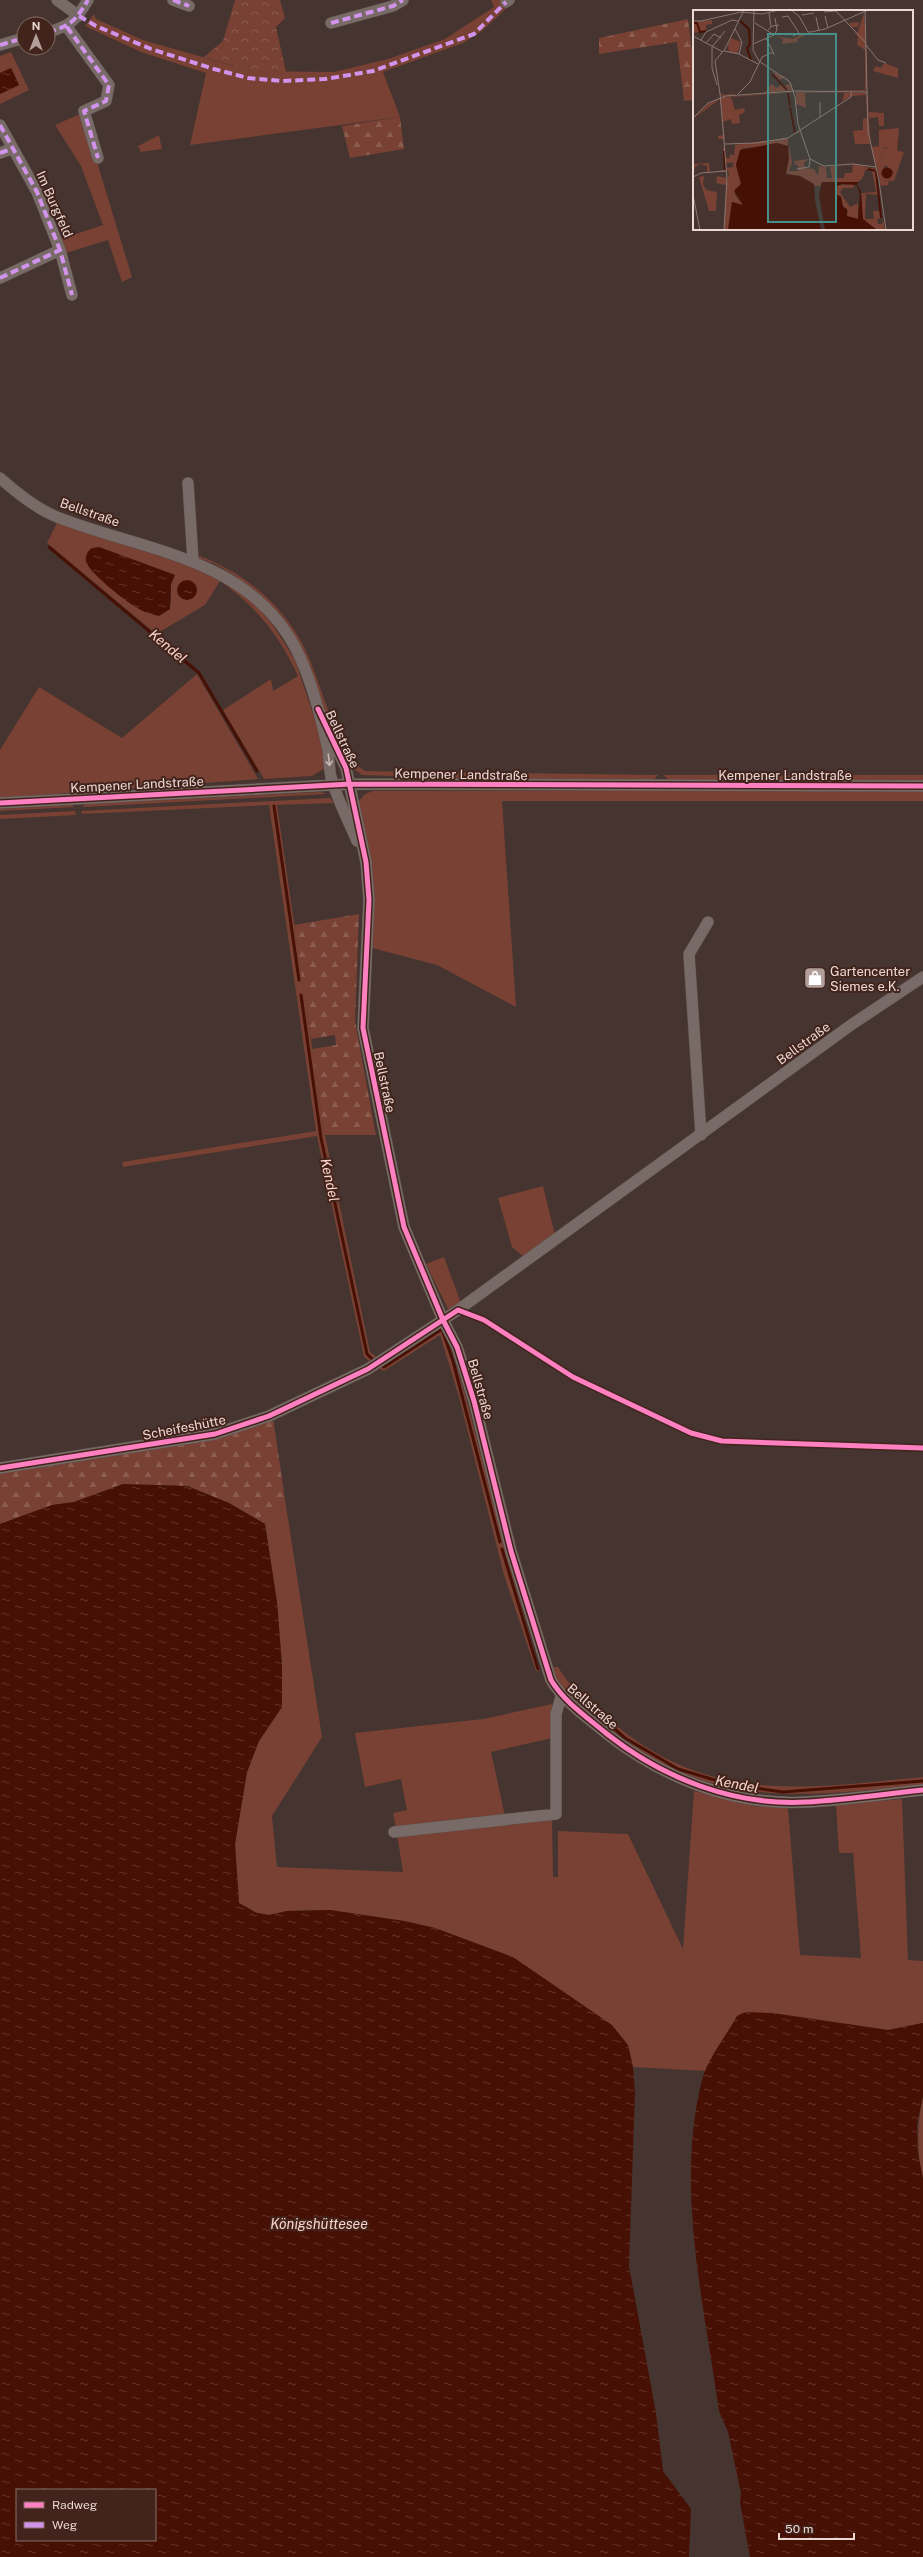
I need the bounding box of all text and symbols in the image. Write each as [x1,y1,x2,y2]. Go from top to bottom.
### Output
inset map [693,10,913,230]
north arrow [16,16,56,56]
text: N [32,20,40,32]
street label: Im Burgfeld [33,169,76,240]
street label: Bellstraße [58,495,122,530]
water label: Kendel [146,626,190,666]
street label: Bellstraße [323,708,362,771]
one-way arrow [325,753,333,766]
street label: Kempener Landstraße [394,766,528,783]
street label: Kempener Landstraße [718,768,852,783]
street label: Kempener Landstraße [70,774,204,795]
place label: Gartencenter Siemes e.K. [830,964,910,994]
shop icon: Gartencenter Siemes e.K. [802,965,828,991]
street label: Bellstraße [774,1019,833,1068]
street label: Bellstraße [371,1050,398,1114]
water label: Kendel [318,1157,342,1203]
street label: Bellstraße [465,1357,496,1421]
street label: Scheifeshütte [141,1412,227,1443]
street label: Bellstraße [564,1680,621,1732]
water label: Kendel [714,1772,760,1796]
water label: Königshüttesee [270,2216,368,2232]
legend [16,2489,156,2541]
text: Radweg [52,2498,97,2512]
scale bar [779,2515,854,2541]
text: Weg [52,2518,77,2532]
text: 50 m [785,2522,813,2536]

